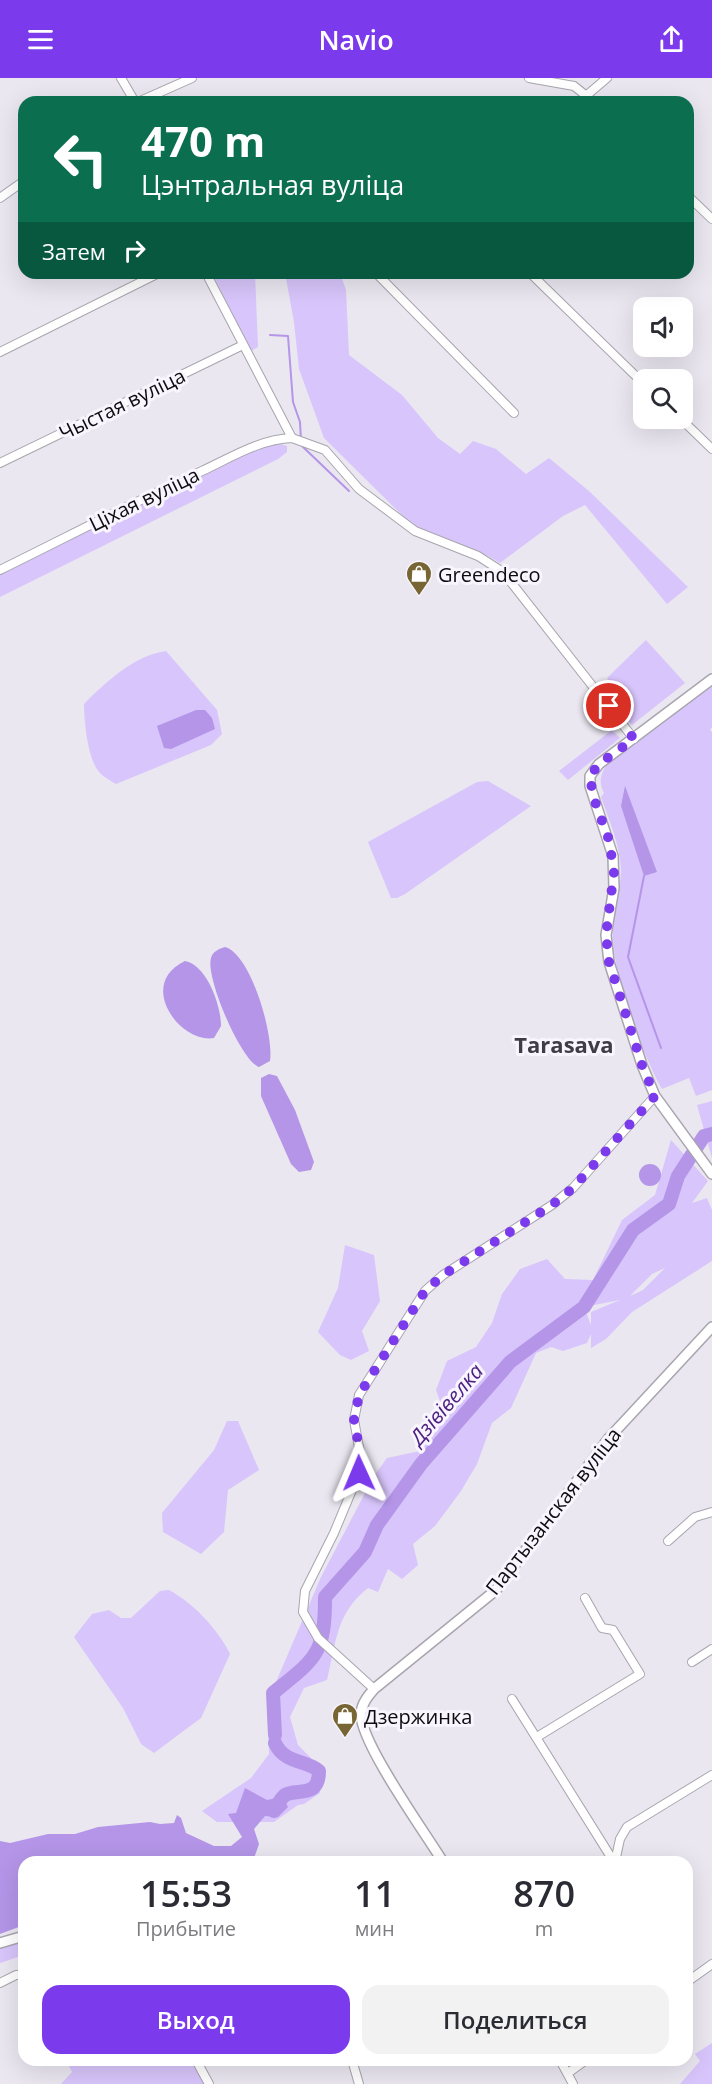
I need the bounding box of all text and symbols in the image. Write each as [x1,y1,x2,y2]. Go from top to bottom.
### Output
text: Navio [318,21,394,58]
icon: menu [24,23,57,56]
icon: share [655,23,688,56]
text: 470 m [141,112,265,169]
icon: left [42,120,120,198]
text: Цэнтральная вуліца [141,166,404,203]
icon: right [118,234,151,267]
text: Затем [42,236,106,266]
map controls [633,297,693,429]
button: sound [633,297,693,357]
street label: Чыстая вуліца [54,362,190,446]
button: search [633,369,693,429]
street label: Ціхая вуліца [84,461,204,537]
shop icon: Greendeco [404,559,434,597]
place label: Greendeco [438,561,541,588]
pin [583,680,634,731]
icon: arrive [592,689,625,722]
district label: Tarasava [514,1029,614,1059]
water label: Дзівівелка [402,1357,489,1452]
street label: Партызанская вуліца [479,1422,627,1600]
position arrow [327,1441,391,1505]
shop icon: Дзержинка [330,1701,360,1739]
place label: Дзержинка [364,1703,472,1730]
text: 15:53 [140,1869,232,1918]
text: 11 [354,1869,395,1918]
text: 870 [513,1869,575,1918]
text: Прибытие [136,1915,236,1942]
text: мин [355,1915,395,1942]
text: m [535,1915,553,1942]
button: Выход [42,1985,350,2054]
button: Поделиться [362,1985,669,2054]

